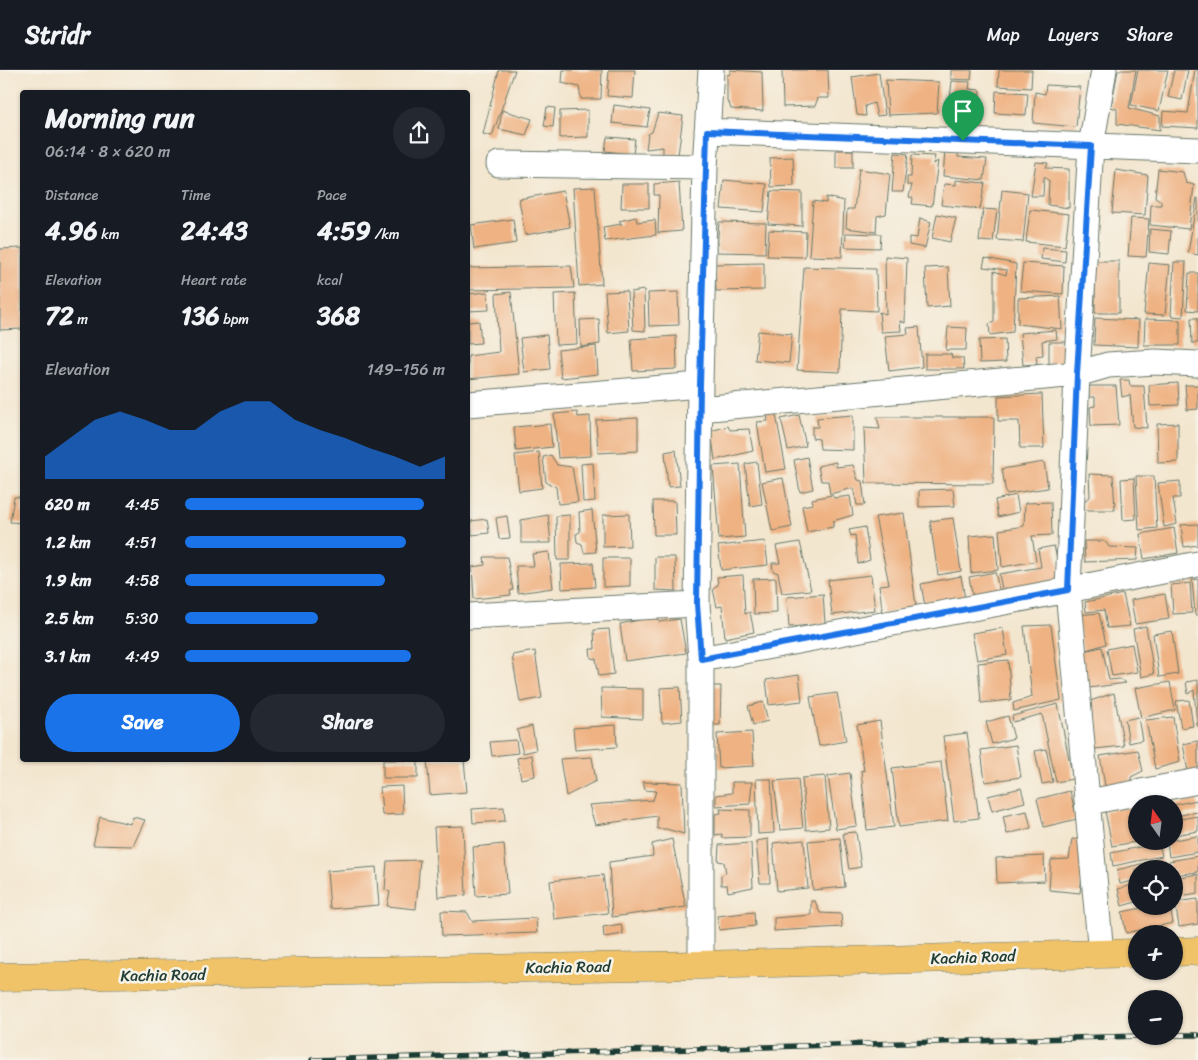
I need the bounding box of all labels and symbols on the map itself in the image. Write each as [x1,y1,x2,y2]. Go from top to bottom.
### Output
pin [942,90,984,141]
north arrow [1128,795,1182,850]
street label: Kachia Road [930,941,1018,973]
street label: Kachia Road [525,952,612,982]
street label: Kachia Road [120,960,207,990]

